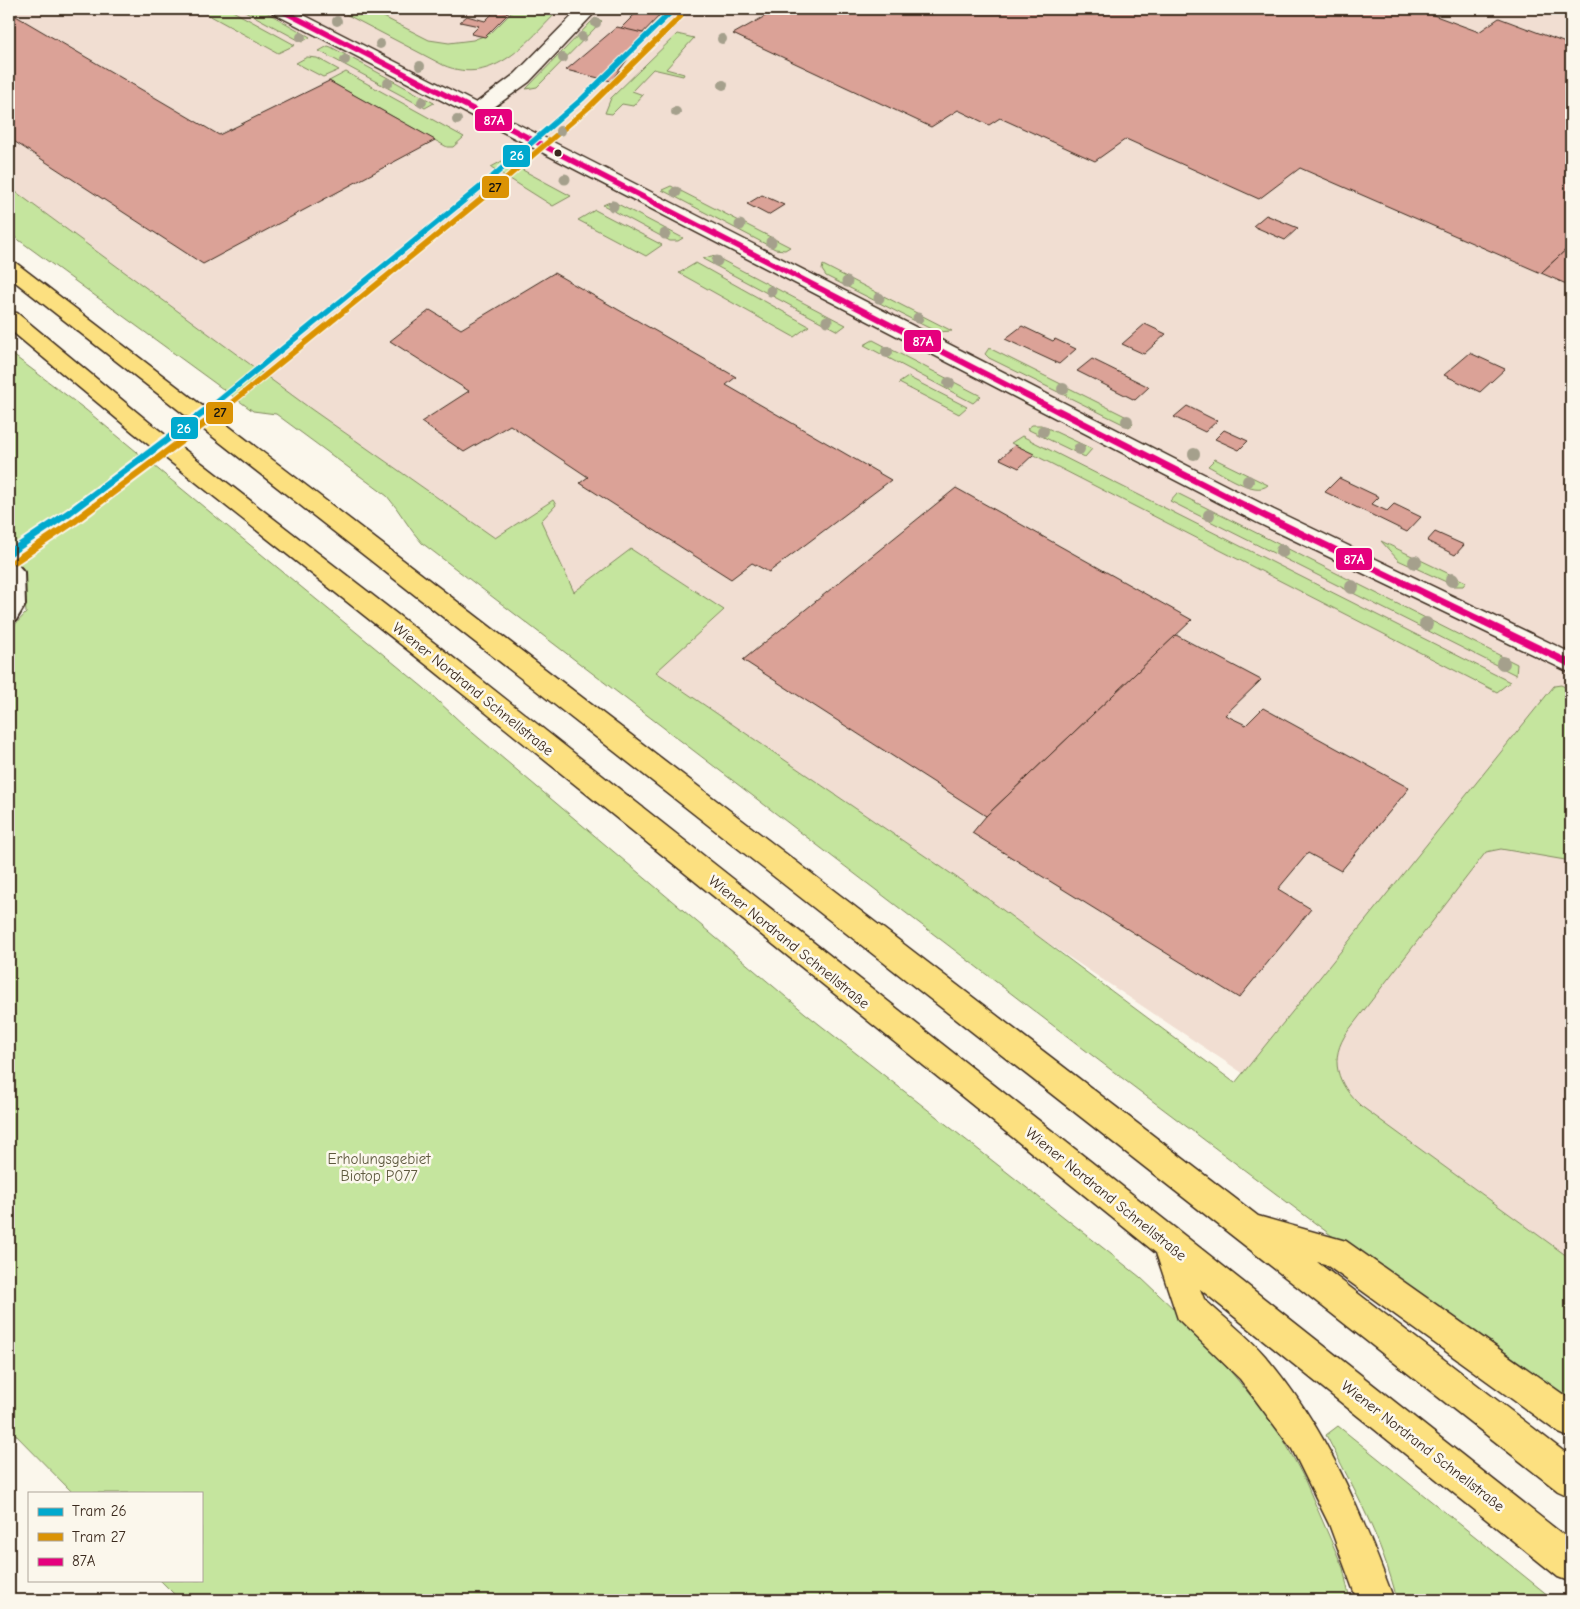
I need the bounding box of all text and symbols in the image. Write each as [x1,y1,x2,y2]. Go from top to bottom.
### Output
line badge: 87A [474,108,513,132]
text: 87A [483,112,505,129]
line badge: 26 [502,144,531,168]
text: 26 [510,147,524,164]
unlabelled marker [553,148,563,158]
line badge: 27 [481,175,510,199]
text: 27 [488,179,502,196]
line badge: 87A [903,329,942,353]
text: 87A [912,333,934,350]
line badge: 27 [205,401,234,425]
text: 27 [213,404,227,421]
line badge: 26 [170,416,199,440]
text: 26 [177,420,191,437]
line badge: 87A [1335,547,1373,571]
text: 87A [1343,551,1365,568]
street label: Wiener Nordrand Schnellstraße [389,618,557,760]
street label: Wiener Nordrand Schnellstraße [705,871,873,1013]
street label: Wiener Nordrand Schnellstraße [1022,1123,1190,1265]
park label: Erholungsgebiet Biotop P077 [327,1150,431,1185]
street label: Wiener Nordrand Schnellstraße [1338,1377,1508,1516]
legend [28,1492,202,1582]
text: Tram 26 [72,1502,127,1520]
text: Tram 27 [72,1528,126,1546]
text: 87A [72,1552,96,1570]

